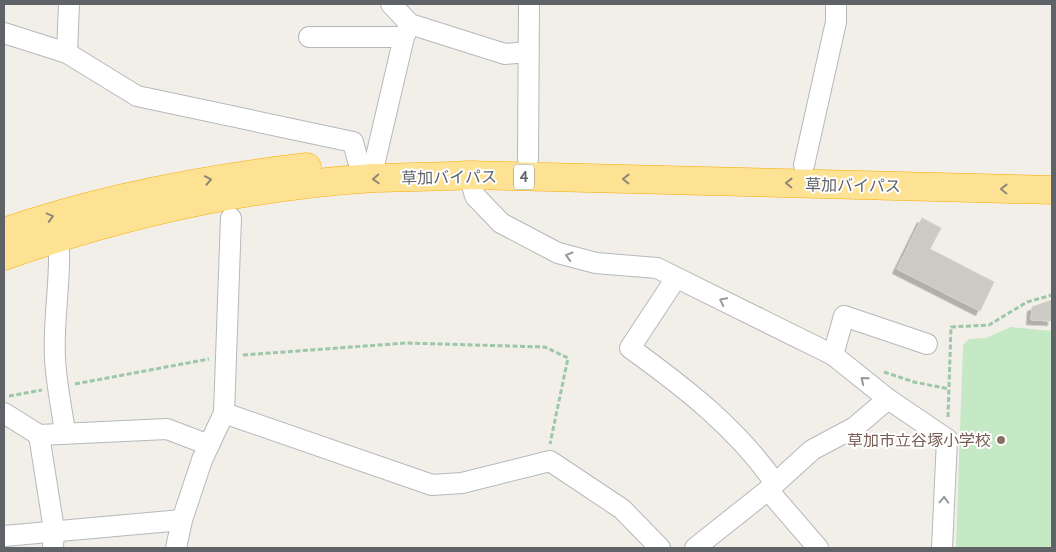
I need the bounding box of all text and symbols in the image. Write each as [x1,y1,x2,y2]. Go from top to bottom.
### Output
road number: 4 [514,164,534,190]
street label: 草加バイパス [401,166,497,188]
one-way arrow [372,173,380,184]
one-way arrow [622,174,630,184]
street label: 草加バイパス [805,174,901,196]
one-way arrow [204,176,213,186]
one-way arrow [784,178,792,189]
one-way arrow [999,184,1007,194]
one-way arrow [46,213,54,223]
one-way arrow [566,251,574,261]
one-way arrow [719,297,728,307]
one-way arrow [860,377,870,386]
place label: 草加市立谷塚小学校 [847,430,991,450]
marker: 草加市立谷塚小学校 [995,434,1007,446]
one-way arrow [939,495,950,503]

